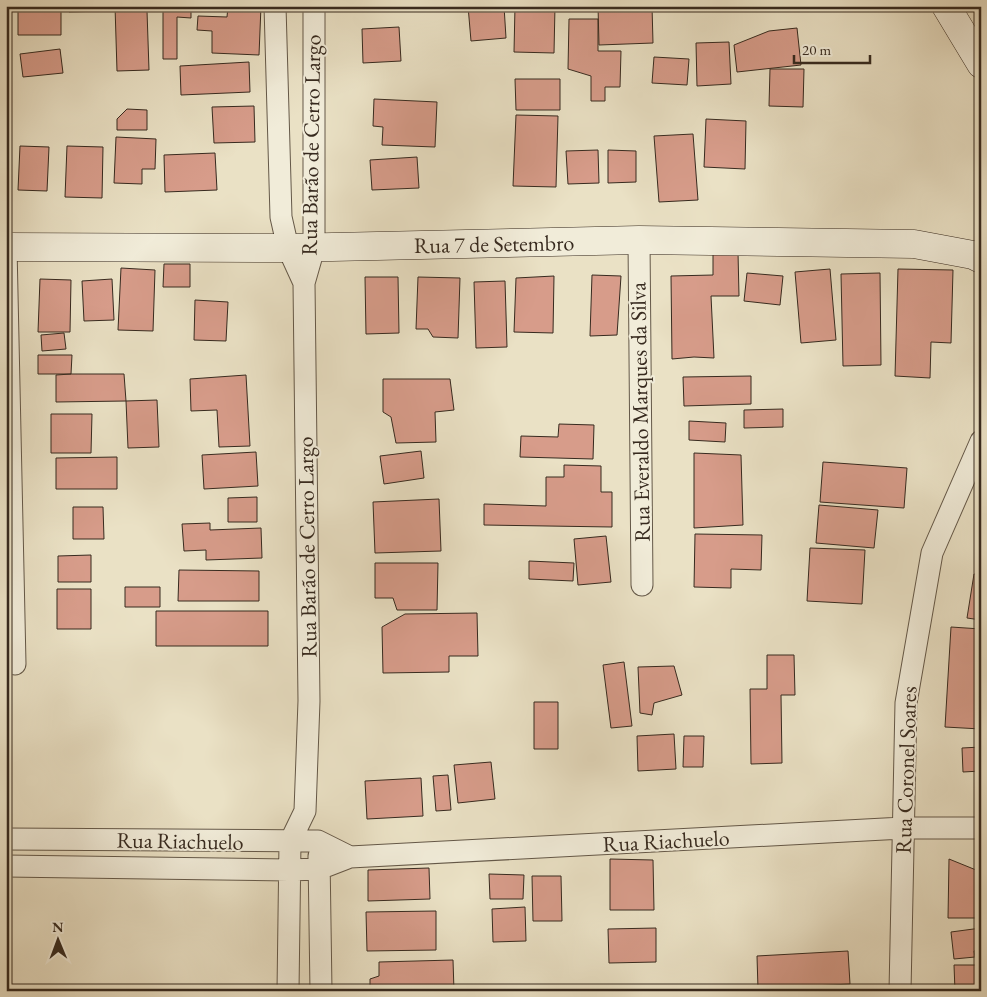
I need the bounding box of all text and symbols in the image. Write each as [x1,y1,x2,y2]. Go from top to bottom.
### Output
scale bar [794,32,871,64]
street label: Rua Barão de Cerro Largo [295,34,327,256]
text: 20 m [802,40,831,59]
street label: Rua 7 de Setembro [414,228,575,260]
street label: Rua Everaldo Marques da Silva [623,282,657,542]
street label: Rua Barão de Cerro Largo [291,436,323,658]
street label: Rua Coronel Soares [889,686,923,854]
street label: Rua Riachuelo [602,823,730,859]
street label: Rua Riachuelo [116,825,244,857]
north arrow [32,914,82,964]
text: N [52,918,64,936]

